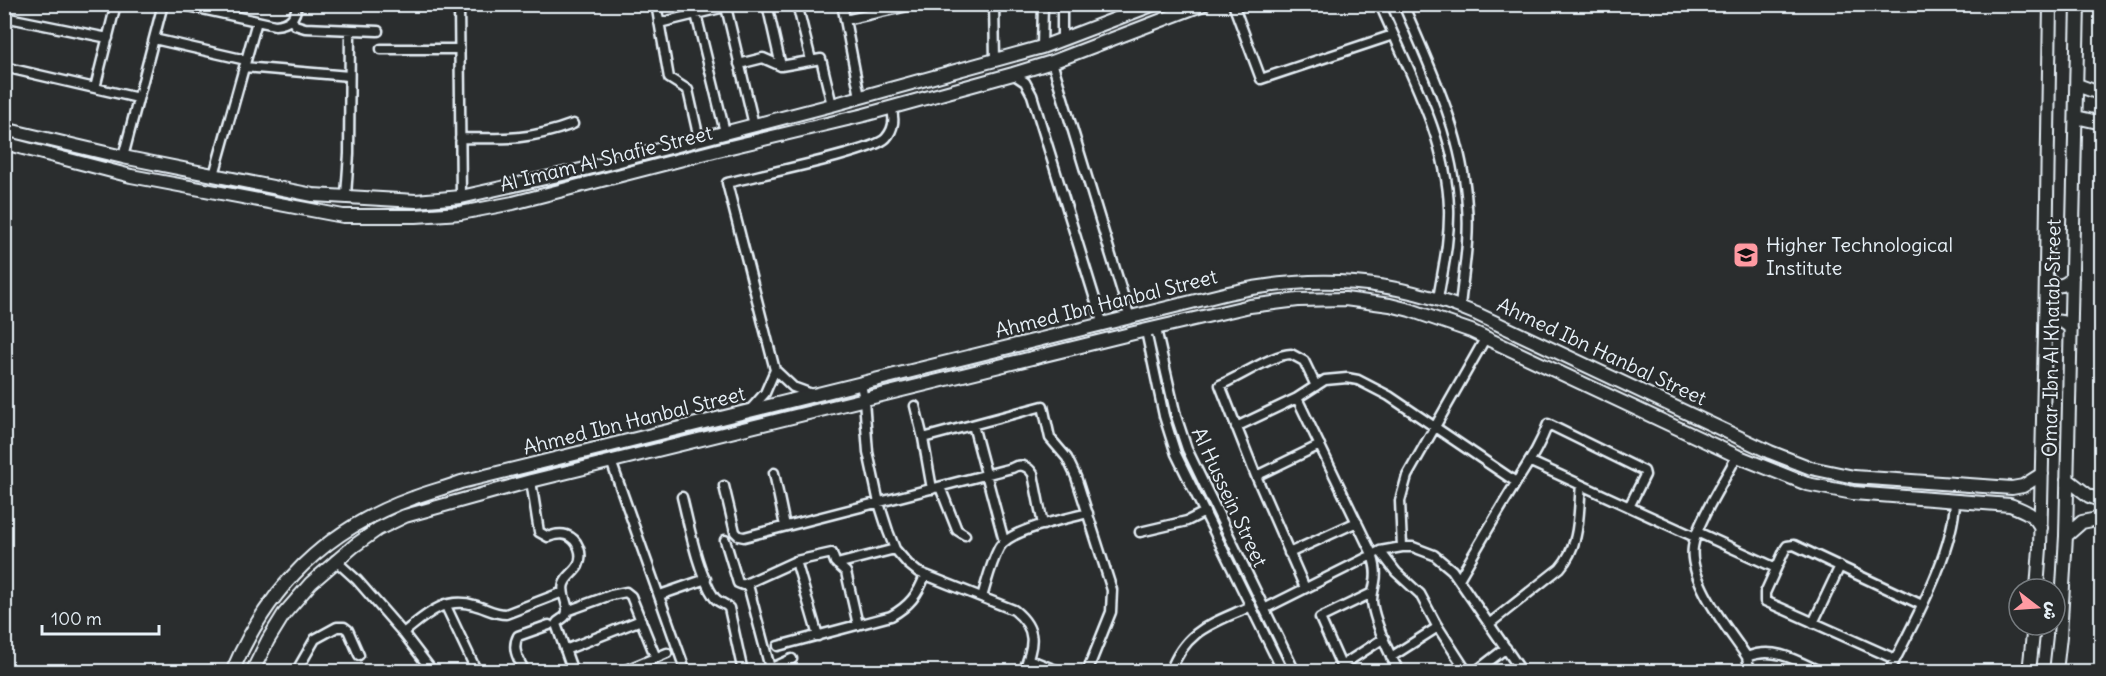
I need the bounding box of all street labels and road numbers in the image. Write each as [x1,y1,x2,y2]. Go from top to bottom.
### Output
street label: Al Imam Al Shafie Street [497,119,715,197]
street label: Omar Ibn Al Khatab Street [2036,218,2066,457]
street label: Ahmed Ibn Hanbal Street [992,263,1220,343]
street label: Ahmed Ibn Hanbal Street [1494,292,1711,411]
street label: Ahmed Ibn Hanbal Street [520,380,748,460]
street label: Al Hussein Street [1187,423,1273,571]

